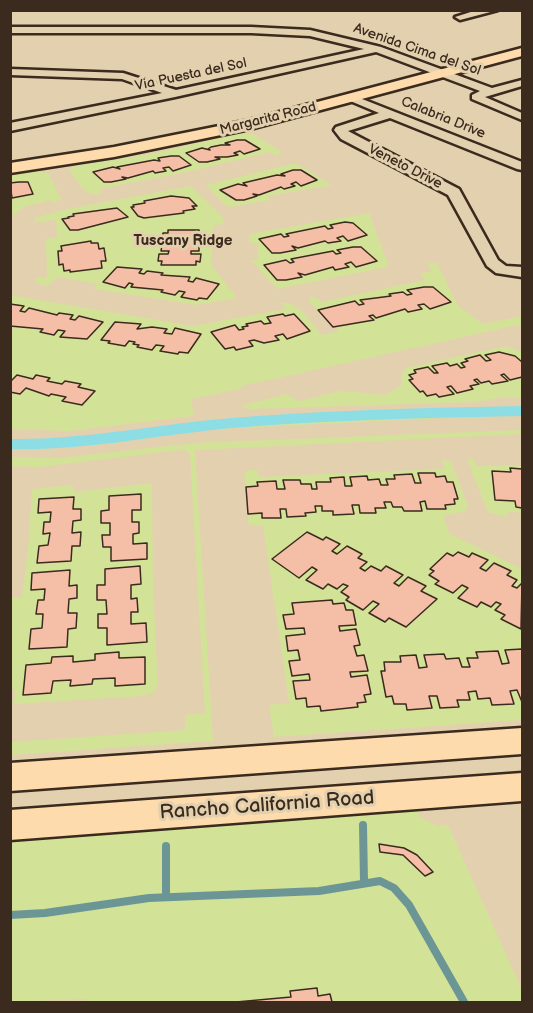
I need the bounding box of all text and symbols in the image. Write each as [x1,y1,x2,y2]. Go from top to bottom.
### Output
street label: Avenida Cima del Sol [351,20,483,80]
street label: Via Puesta del Sol [134,55,248,95]
street label: Calabria Drive [398,93,488,143]
street label: Margarita Road [218,99,318,139]
street label: Veneto Drive [365,141,445,193]
district label: Tuscany Ridge [134,232,232,250]
street label: Rancho California Road [159,787,375,825]

